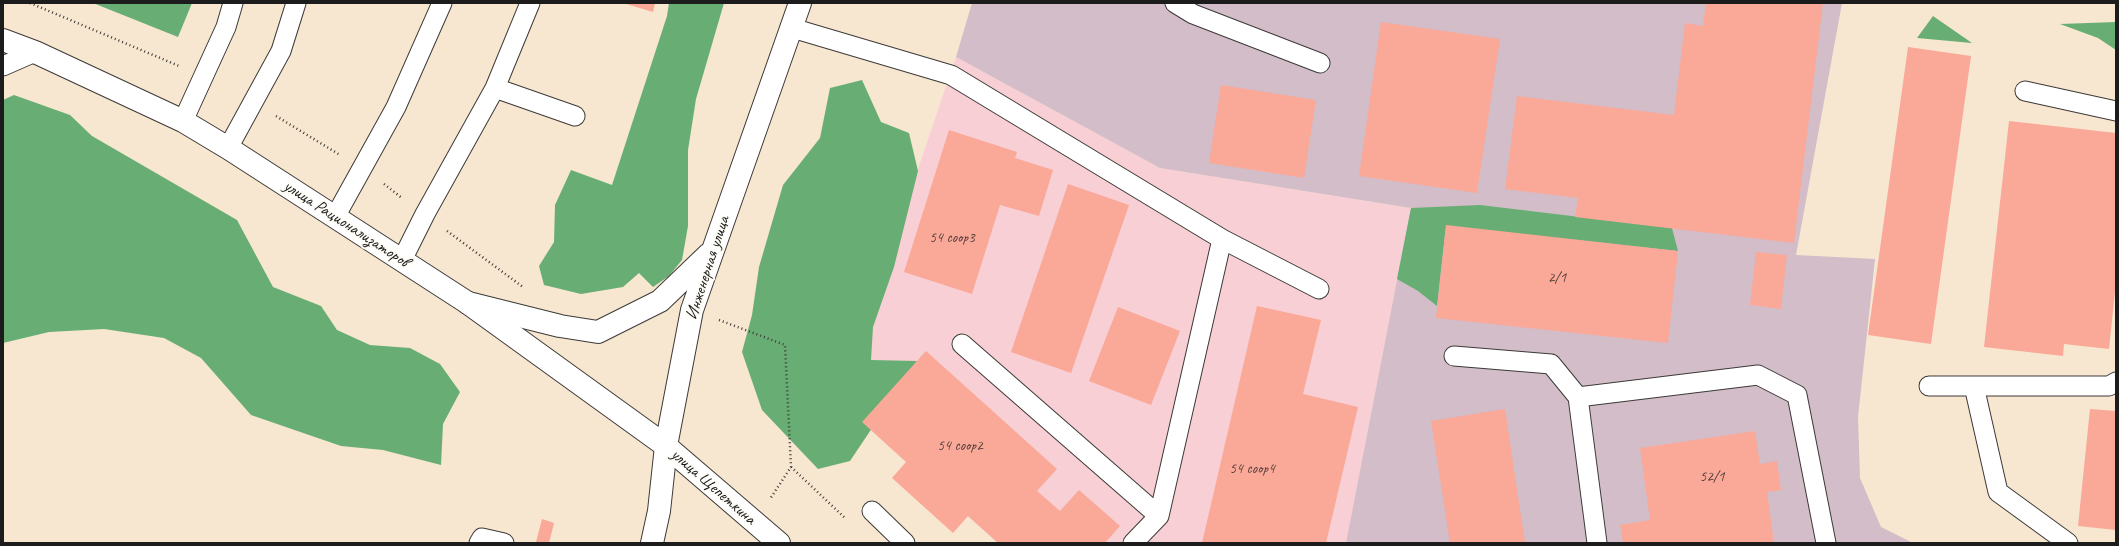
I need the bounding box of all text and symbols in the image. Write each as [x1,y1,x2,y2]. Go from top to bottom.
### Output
street label: улица Рационализаторов [280,176,412,272]
street label: Инженерная улица [682,214,734,322]
house number: 54 соор3 [929,229,975,247]
house number: 2/1 [1548,269,1566,287]
house number: 54 соор2 [937,437,983,455]
street label: улица Щепеткина [666,445,760,529]
house number: 54 соор4 [1229,460,1275,478]
house number: 52/1 [1699,468,1725,486]

